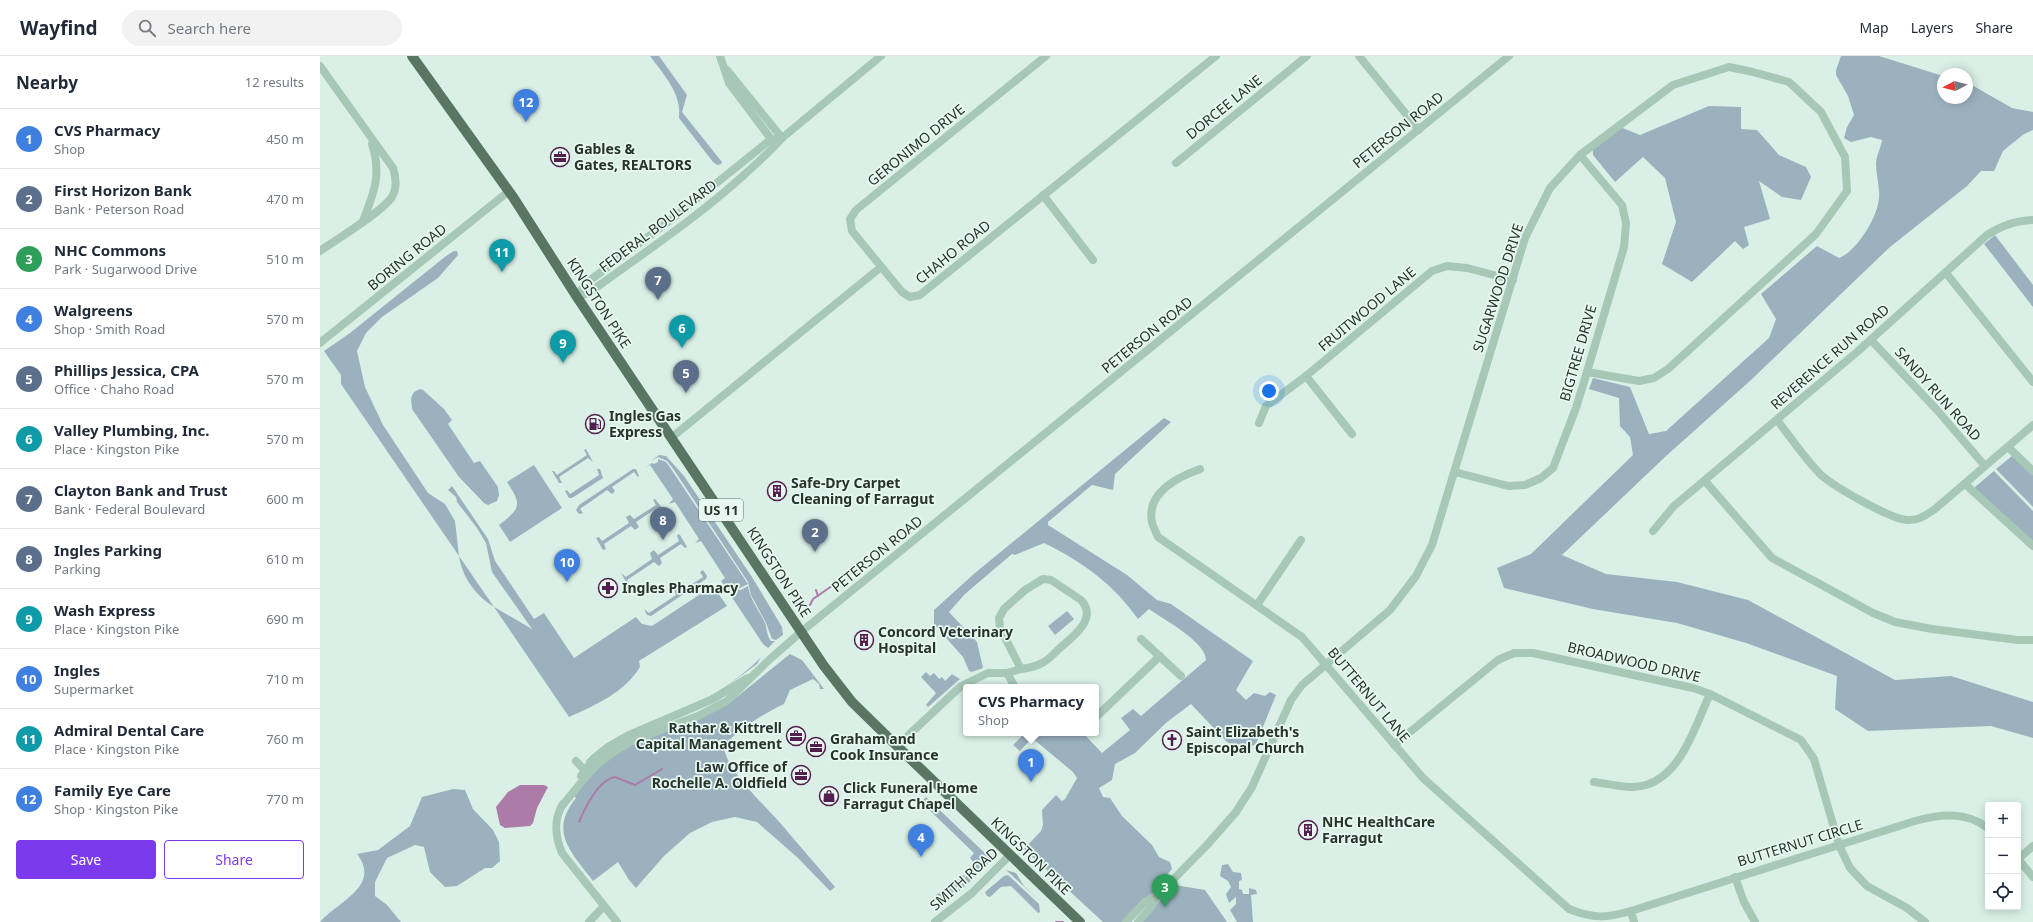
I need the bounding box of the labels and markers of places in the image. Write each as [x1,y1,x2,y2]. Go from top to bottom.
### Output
pin: 12 [513,89,539,122]
place label: Gables & Gates, REALTORS [574,139,692,174]
office icon: Gables & Gates, REALTORS [549,146,571,168]
pin: 11 [489,239,515,272]
pin: 7 [645,267,671,300]
pin: 6 [669,315,695,348]
pin: 9 [550,330,576,363]
pin: 5 [673,360,699,393]
place label: Ingles Gas Express [609,406,681,441]
fuel station icon: Ingles Gas Express [584,413,606,435]
place label: Safe-Dry Carpet Cleaning of Farragut [791,473,934,508]
building icon: Safe-Dry Carpet Cleaning of Farragut [766,480,788,502]
pin: 8 [650,507,676,540]
pin: 2 [802,519,828,552]
pin: 10 [554,549,580,582]
pharmacy icon: Ingles Pharmacy [597,577,619,599]
place label: Ingles Pharmacy [622,578,738,597]
place label: Concord Veterinary Hospital [878,622,1013,657]
building icon: Concord Veterinary Hospital [853,629,875,651]
place label: Rathar & Kittrell Capital Management [636,718,782,753]
place label: Saint Elizabeth's Episcopal Church [1186,722,1304,757]
office icon: Rathar & Kittrell Capital Management [785,725,807,747]
place label: Graham and Cook Insurance [830,729,939,764]
church icon: Saint Elizabeth's Episcopal Church [1161,729,1183,751]
office icon: Graham and Cook Insurance [805,736,827,758]
pin: 1 [1018,749,1044,782]
place label: Law Office of Rochelle A. Oldfield [652,757,789,792]
office icon: Law Office of Rochelle A. Oldfield [790,764,812,786]
place label: Click Funeral Home Farragut Chapel [843,778,978,813]
shop icon: Click Funeral Home Farragut Chapel [818,785,840,807]
place label: NHC HealthCare Farragut [1322,812,1435,847]
building icon: NHC HealthCare Farragut [1297,819,1319,841]
pin: 4 [908,824,934,857]
pin: 3 [1152,874,1178,907]

